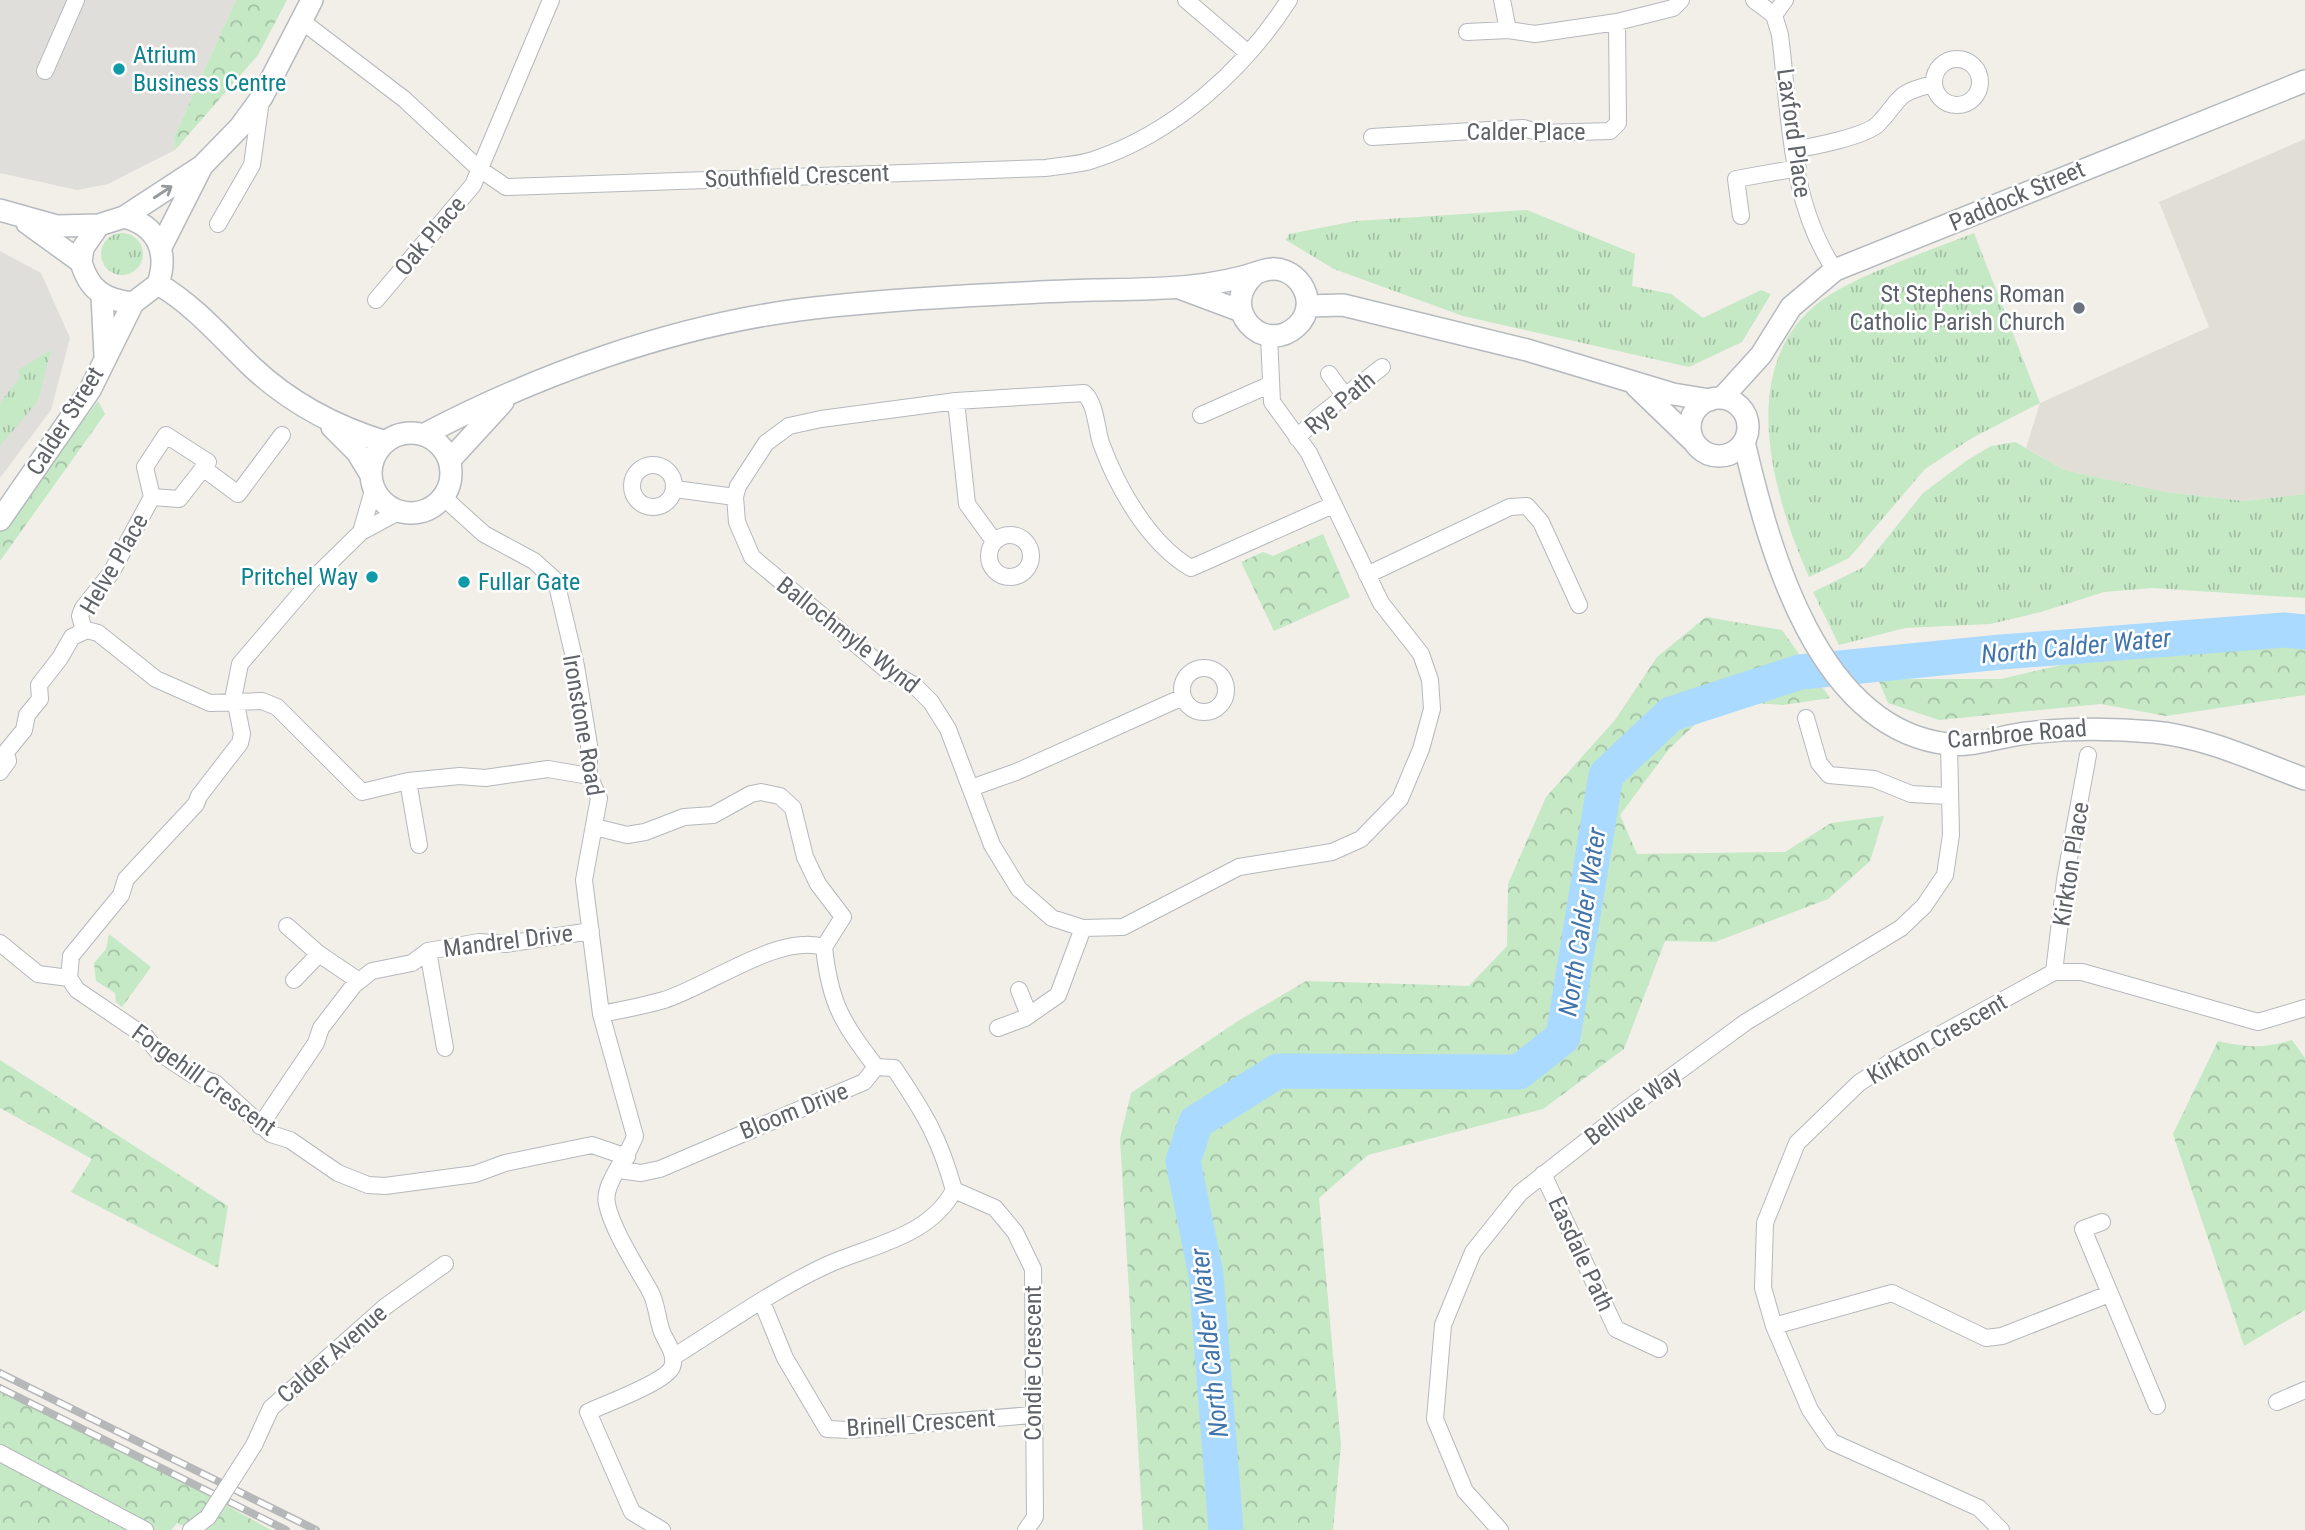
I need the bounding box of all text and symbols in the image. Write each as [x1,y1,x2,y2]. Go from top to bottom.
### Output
place label: Atrium Business Centre [133,41,286,97]
marker: Atrium Business Centre [111,61,127,77]
street label: Laxford Place [1771,67,1817,199]
street label: Calder Place [1466,118,1586,146]
street label: Paddock Street [1945,155,2089,237]
street label: Southfield Crescent [704,159,890,193]
one-way arrow [153,185,172,200]
street label: Oak Place [389,191,471,281]
place label: St Stephens Roman Catholic Parish Church [1849,280,2065,336]
marker: St Stephens Roman Catholic Parish Church [2071,300,2087,316]
street label: Calder Street [21,361,109,481]
street label: Rye Path [1299,366,1381,440]
street label: Helve Place [74,509,154,619]
place label: Pritchel Way [241,563,358,591]
place label: Fullar Gate [478,568,580,596]
marker: Pritchel Way [364,569,380,585]
street label: Ballochmyle Wynd [771,571,925,699]
marker: Fullar Gate [456,574,472,590]
water label: North Calder Water [1980,623,2173,669]
street label: Ironstone Road [557,652,609,798]
street label: Carnbroe Road [1946,714,2088,754]
street label: Kirkton Place [2047,800,2095,928]
water label: North Calder Water [1552,824,1612,1018]
street label: Mandrel Drive [442,919,574,963]
street label: Kirkton Crescent [1862,988,2012,1090]
street label: Forgehill Crescent [127,1018,281,1142]
street label: Bellvue Way [1579,1061,1687,1151]
street label: Bloom Drive [736,1077,852,1145]
street label: Easdale Path [1542,1192,1620,1316]
water label: North Calder Water [1184,1246,1234,1439]
street label: Condie Crescent [1019,1285,1047,1441]
street label: Calder Avenue [272,1299,392,1409]
street label: Brinell Crescent [846,1404,996,1442]

